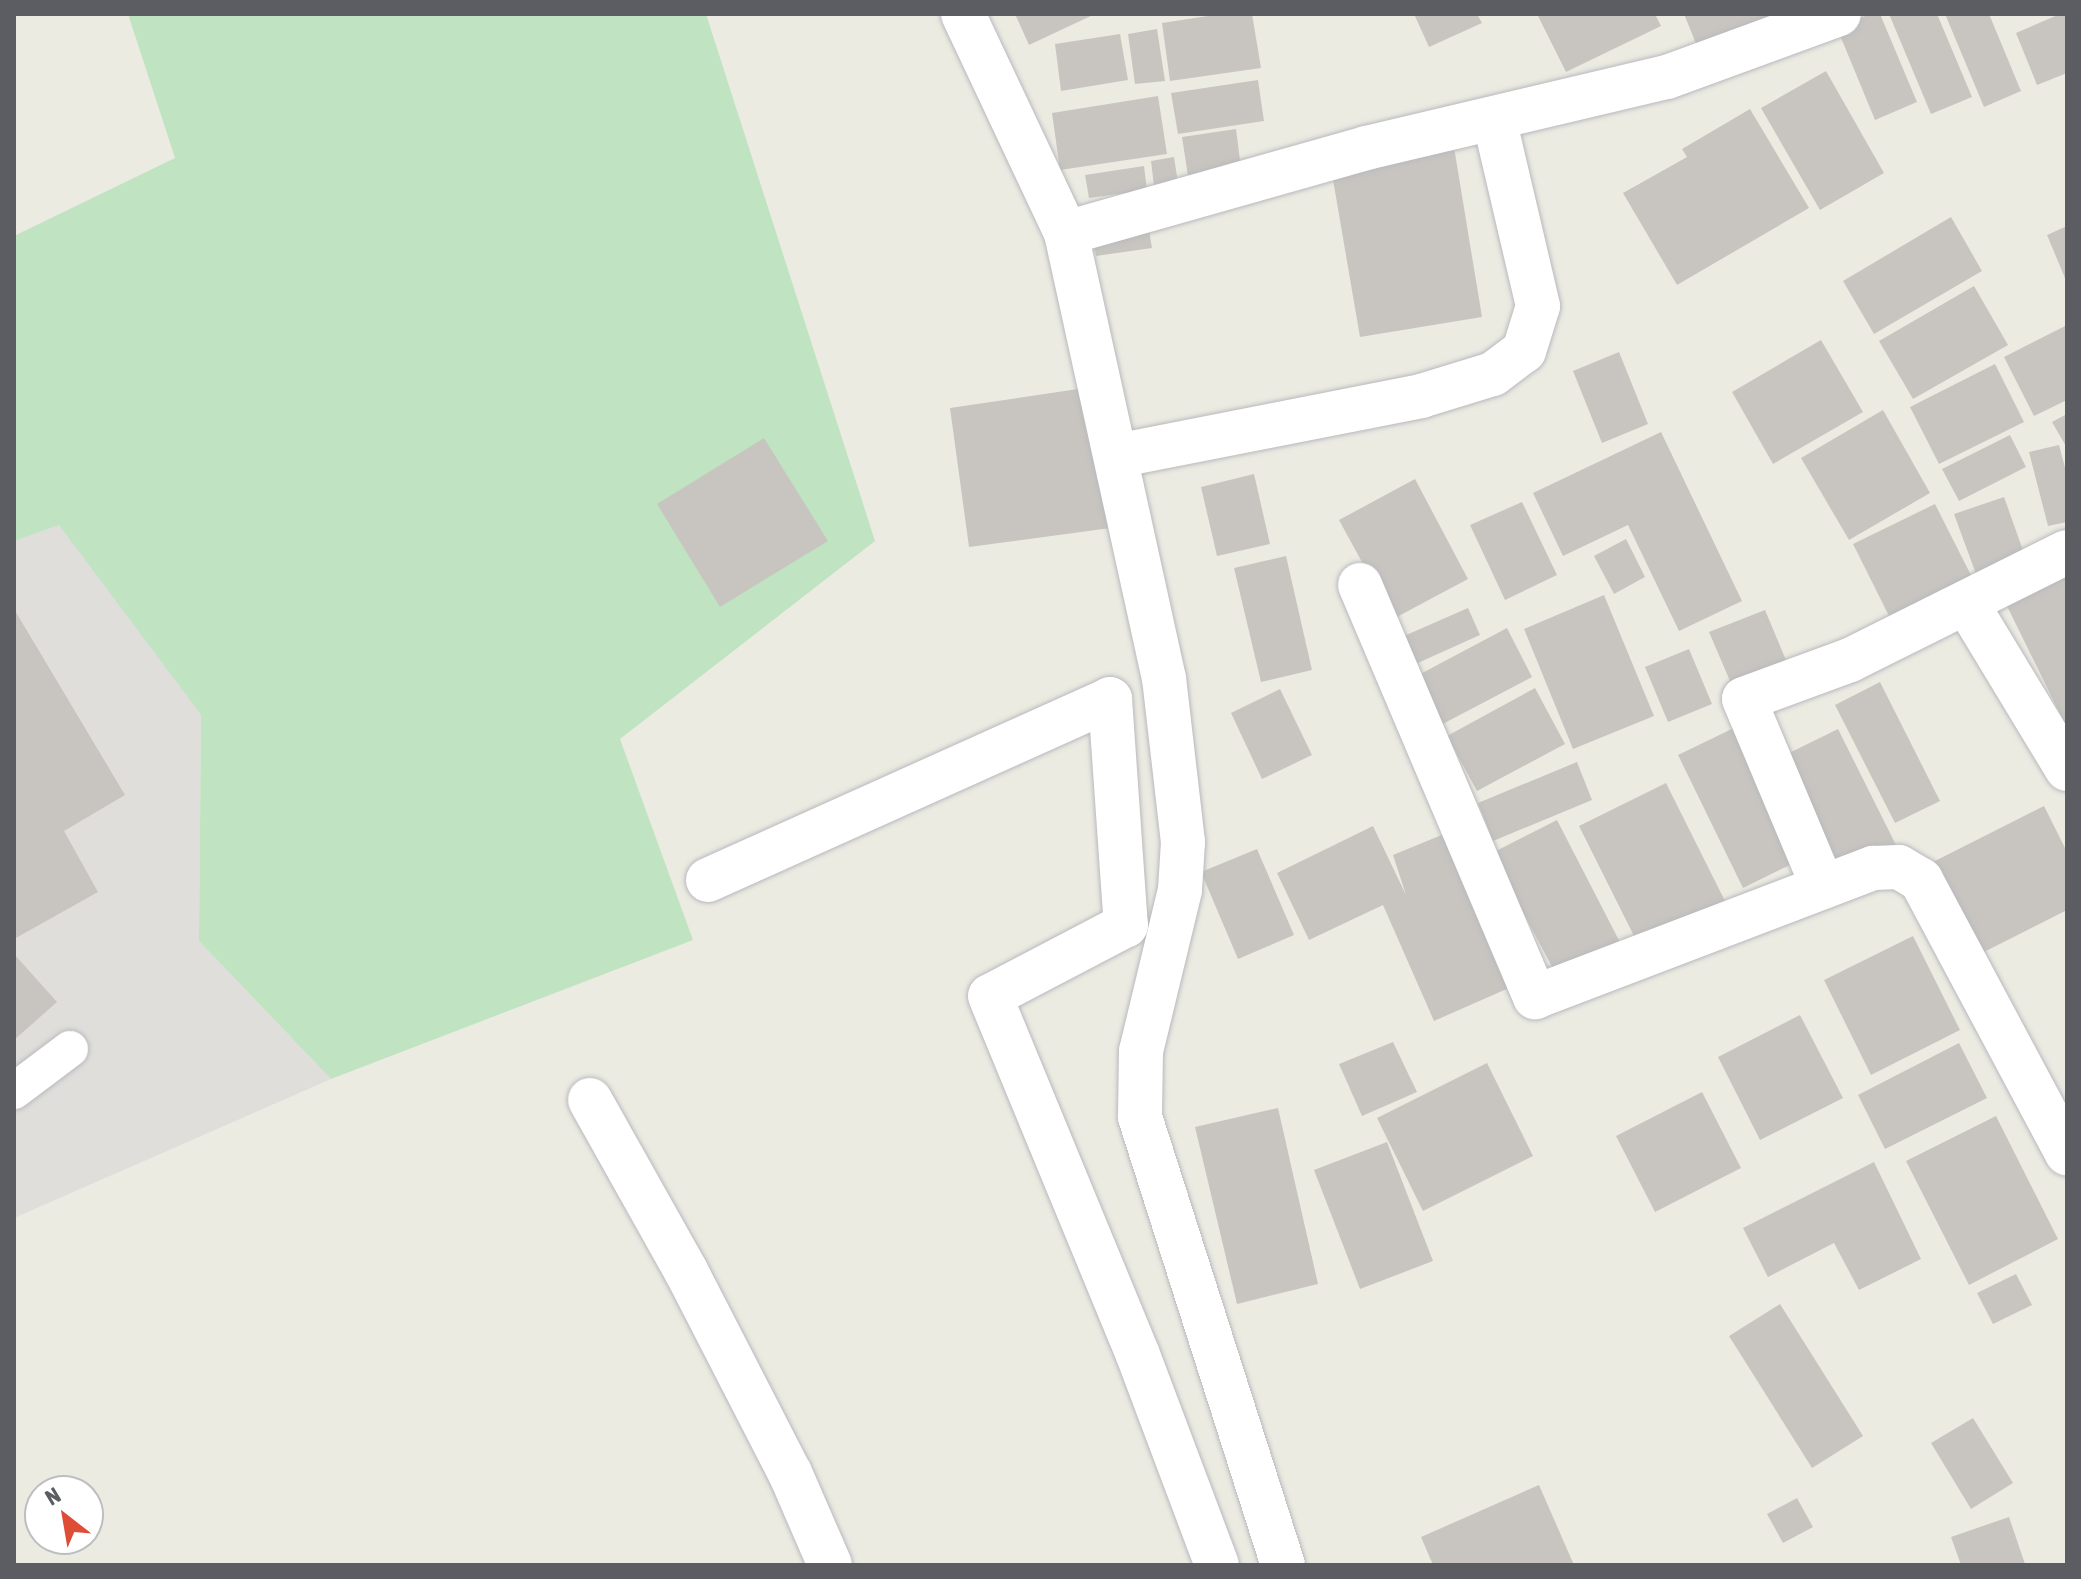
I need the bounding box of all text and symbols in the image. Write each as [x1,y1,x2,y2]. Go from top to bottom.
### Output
north arrow [24,1475,104,1555]
text: N [40,1482,65,1511]

